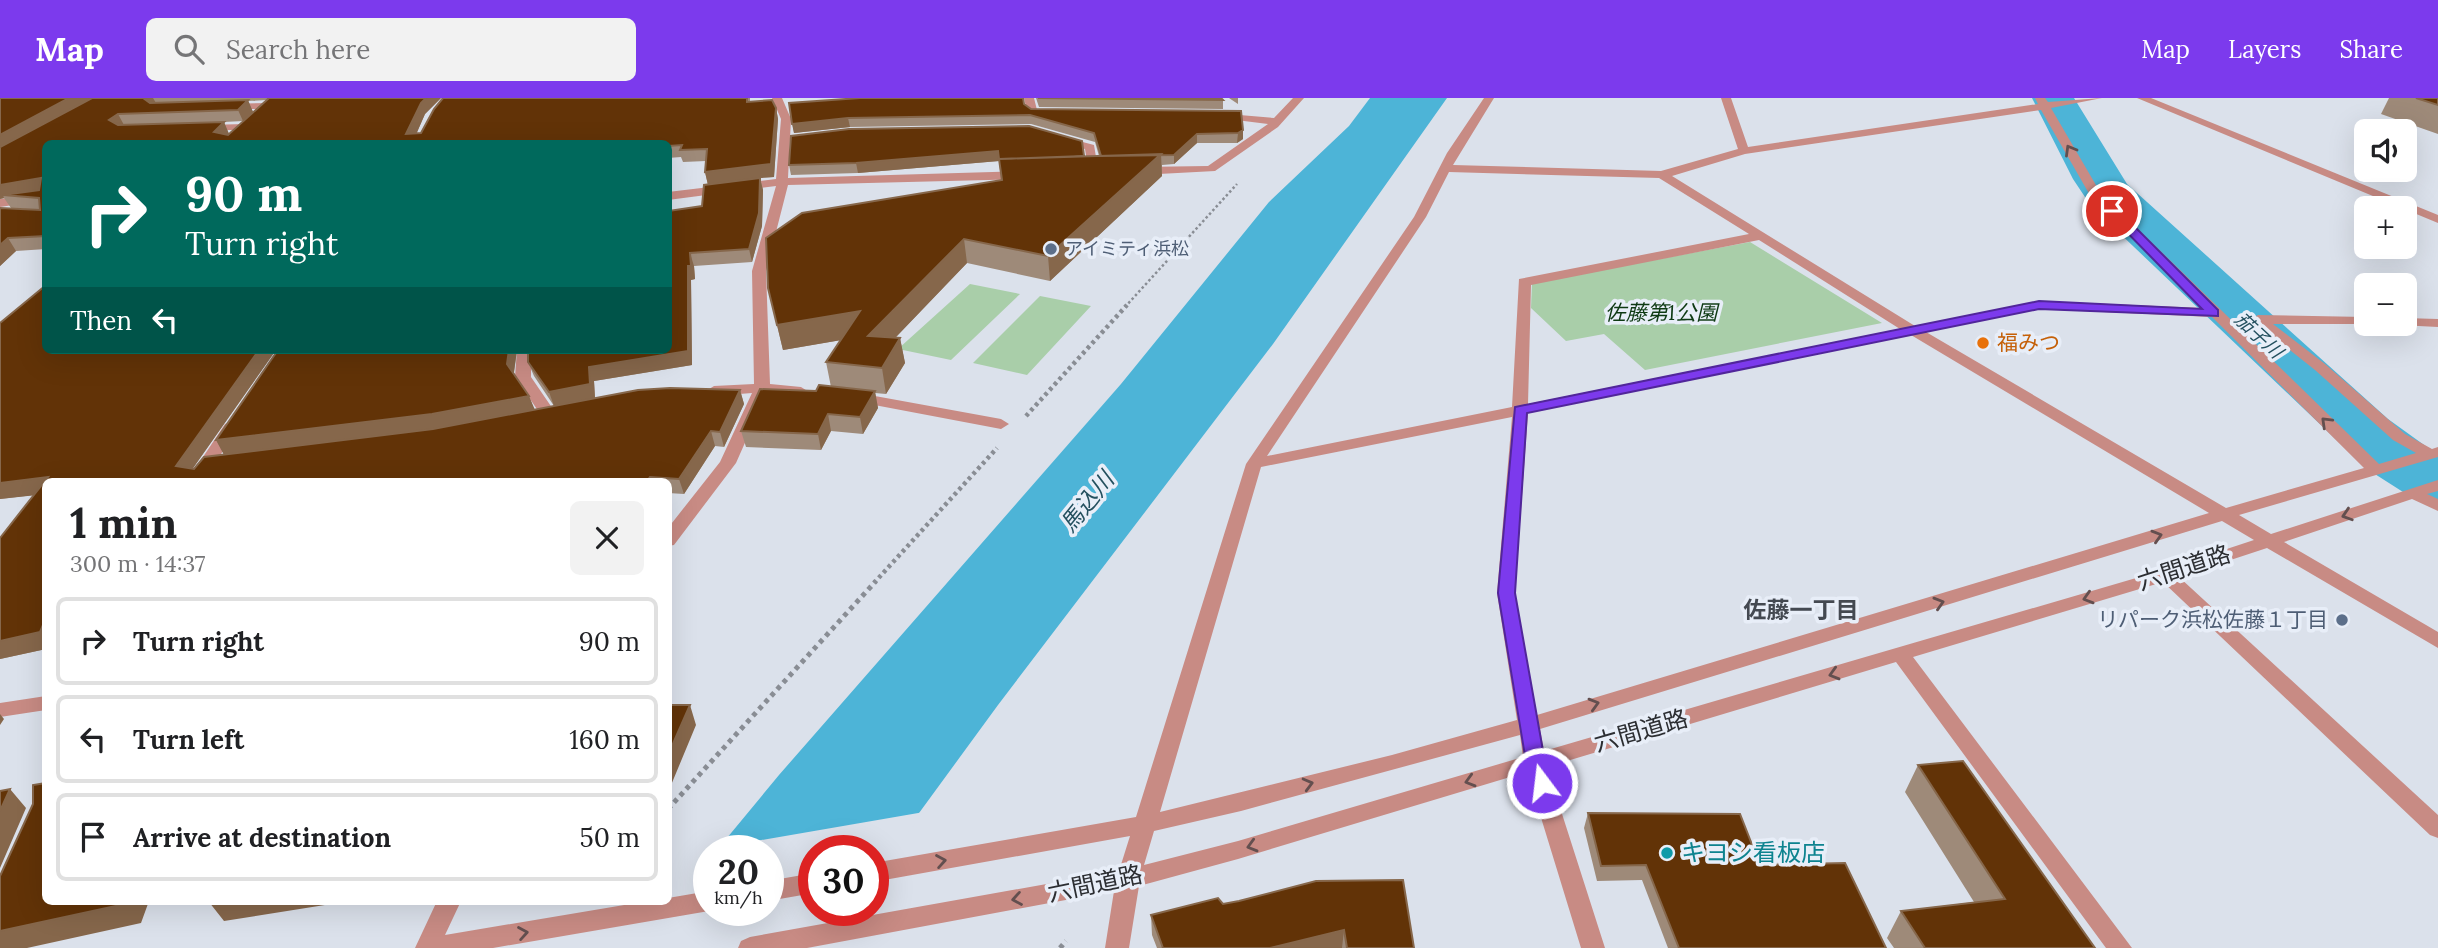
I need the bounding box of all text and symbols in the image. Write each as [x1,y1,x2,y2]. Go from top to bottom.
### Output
search box [146,18,636,81]
text: Map [35,28,104,70]
icon: search [170,30,208,68]
text: Search here [226,33,370,66]
text: Map [2141,34,2190,65]
text: Layers [2228,34,2301,65]
text: Share [2339,34,2403,65]
map controls [2354,119,2417,336]
button: sound [2354,119,2417,182]
one-way arrow [2065,145,2078,158]
text: 90 m [185,162,302,224]
icon: right [70,168,161,259]
pin [2082,181,2142,241]
icon: arrive [2093,192,2131,230]
button: + [2354,196,2417,259]
text: Turn right [185,223,338,264]
place label: アイミティ浜松 [1065,237,1189,260]
marker: アイミティ浜松 [1043,241,1059,257]
button: − [2354,273,2417,336]
park label: 佐藤第1公園 [1605,299,1720,326]
icon: left [146,301,184,339]
text: Then [70,304,132,337]
water label: 茄子川 [2230,307,2289,365]
place label: 福みつ [1997,329,2060,356]
marker: 福みつ [1975,335,1991,351]
one-way arrow [2321,417,2334,430]
water label: 馬込川 [1054,463,1121,538]
text: 1 min [70,496,177,550]
button: close [570,501,644,575]
one-way arrow [2342,507,2354,521]
one-way arrow [2150,530,2162,544]
street label: 六間道路 [2133,538,2234,597]
text: 300 m · 14:37 [70,549,205,578]
one-way arrow [2082,590,2094,605]
district label: 佐藤一丁目 [1744,595,1859,624]
one-way arrow [1933,597,1945,611]
place label: リパーク浜松佐藤１丁目 [2097,606,2328,633]
marker: リパーク浜松佐藤１丁目 [2334,612,2350,628]
icon: right [74,622,112,660]
text: Turn right [133,625,264,658]
text: 90 m [579,625,640,658]
one-way arrow [1828,665,1840,680]
one-way arrow [1588,697,1600,712]
street label: 六間道路 [1590,702,1691,759]
icon: left [74,720,112,758]
text: Turn left [133,723,244,756]
text: 160 m [569,723,640,756]
position arrow [1505,746,1579,820]
one-way arrow [1464,773,1476,788]
one-way arrow [1302,777,1314,792]
icon: arrive [74,818,112,856]
text: Arrive at destination [133,821,391,854]
text: 50 m [580,821,640,854]
speed limit sign: 30 [798,835,889,926]
one-way arrow [1246,837,1258,852]
place label: キヨシ看板店 [1681,837,1825,868]
marker: キヨシ看板店 [1659,845,1675,861]
text: 20 [718,849,759,894]
one-way arrow [935,854,946,869]
street label: 六間道路 [1045,858,1145,909]
text: km/h [714,886,763,909]
one-way arrow [1011,891,1023,906]
one-way arrow [517,926,529,941]

